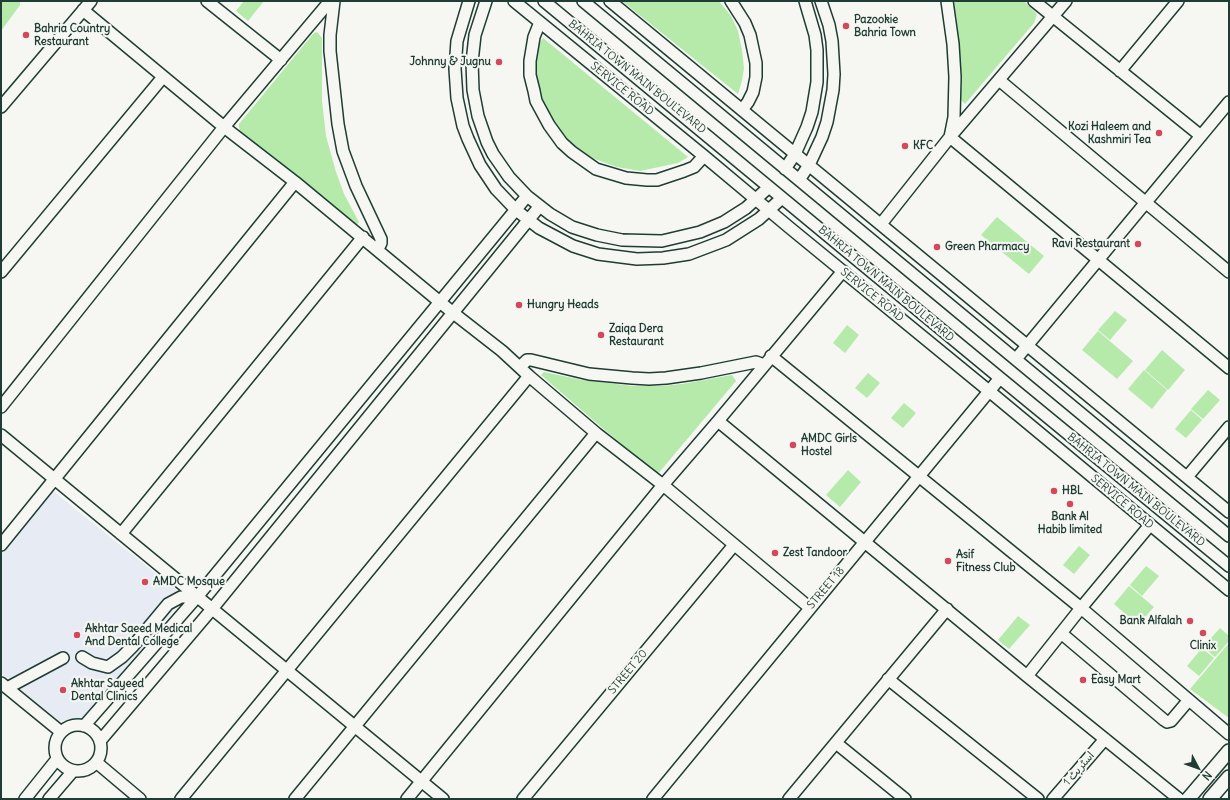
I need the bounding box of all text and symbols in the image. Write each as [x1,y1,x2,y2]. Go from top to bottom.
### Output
place label: Pazookie Bahria Town [854,13,916,39]
street label: BAHRIA TOWN MAIN BOULEVARD [566,17,708,137]
marker: Pazookie Bahria Town [841,21,851,31]
place label: Bahria Country Restaurant [34,22,110,48]
marker: Bahria Country Restaurant [21,30,31,40]
place label: Johnny & Jugnu [409,55,491,69]
marker: Johnny & Jugnu [494,57,504,67]
street label: SERVICE ROAD [588,59,656,119]
place label: Kozi Haleem and Kashmiri Tea [1068,120,1151,146]
marker: Kozi Haleem and Kashmiri Tea [1154,128,1164,138]
place label: KFC [913,139,933,153]
marker: KFC [900,141,910,151]
street label: BAHRIA TOWN MAIN BOULEVARD [816,223,956,345]
place label: Ravi Restaurant [1052,237,1130,251]
marker: Ravi Restaurant [1133,239,1143,249]
place label: Green Pharmacy [945,240,1029,254]
marker: Green Pharmacy [932,242,942,252]
street label: SERVICE ROAD [838,265,906,325]
place label: Hungry Heads [527,298,599,312]
marker: Hungry Heads [514,300,524,310]
place label: Zaiqa Dera Restaurant [609,322,664,348]
marker: Zaiqa Dera Restaurant [596,330,606,340]
street label: BAHRIA TOWN MAIN BOULEVARD [1065,430,1207,550]
place label: AMDC Girls Hostel [801,432,857,458]
marker: AMDC Girls Hostel [788,440,798,450]
street label: SERVICE ROAD [1088,472,1156,532]
place label: HBL [1062,484,1083,498]
marker: HBL [1049,486,1059,496]
marker: Bank Al Habib limited [1065,499,1075,509]
place label: Bank Al Habib limited [1038,510,1102,536]
place label: Zest Tandoor [783,546,847,560]
marker: Zest Tandoor [770,548,780,558]
place label: Asif Fitness Club [956,548,1016,574]
marker: Asif Fitness Club [943,556,953,566]
street label: STREET 18 [805,564,847,612]
place label: AMDC Mosque [153,575,225,589]
marker: AMDC Mosque [140,577,150,587]
place label: Bank Alfalah [1120,614,1182,628]
marker: Bank Alfalah [1185,616,1195,626]
place label: Akhtar Saeed Medical And Dental College [85,622,192,648]
marker: Clinix [1198,628,1208,638]
marker: Akhtar Saeed Medical And Dental College [72,630,82,640]
place label: Clinix [1190,639,1216,653]
street label: STREET 20 [606,647,650,697]
place label: Easy Mart [1091,673,1141,687]
marker: Easy Mart [1078,675,1088,685]
place label: Akhtar Sayeed Dental Clinics [71,677,144,703]
marker: Akhtar Sayeed Dental Clinics [58,685,68,695]
north arrow [1178,748,1218,788]
street label: اسٹریٹ 1 [1061,749,1097,789]
text: N [1199,768,1215,783]

